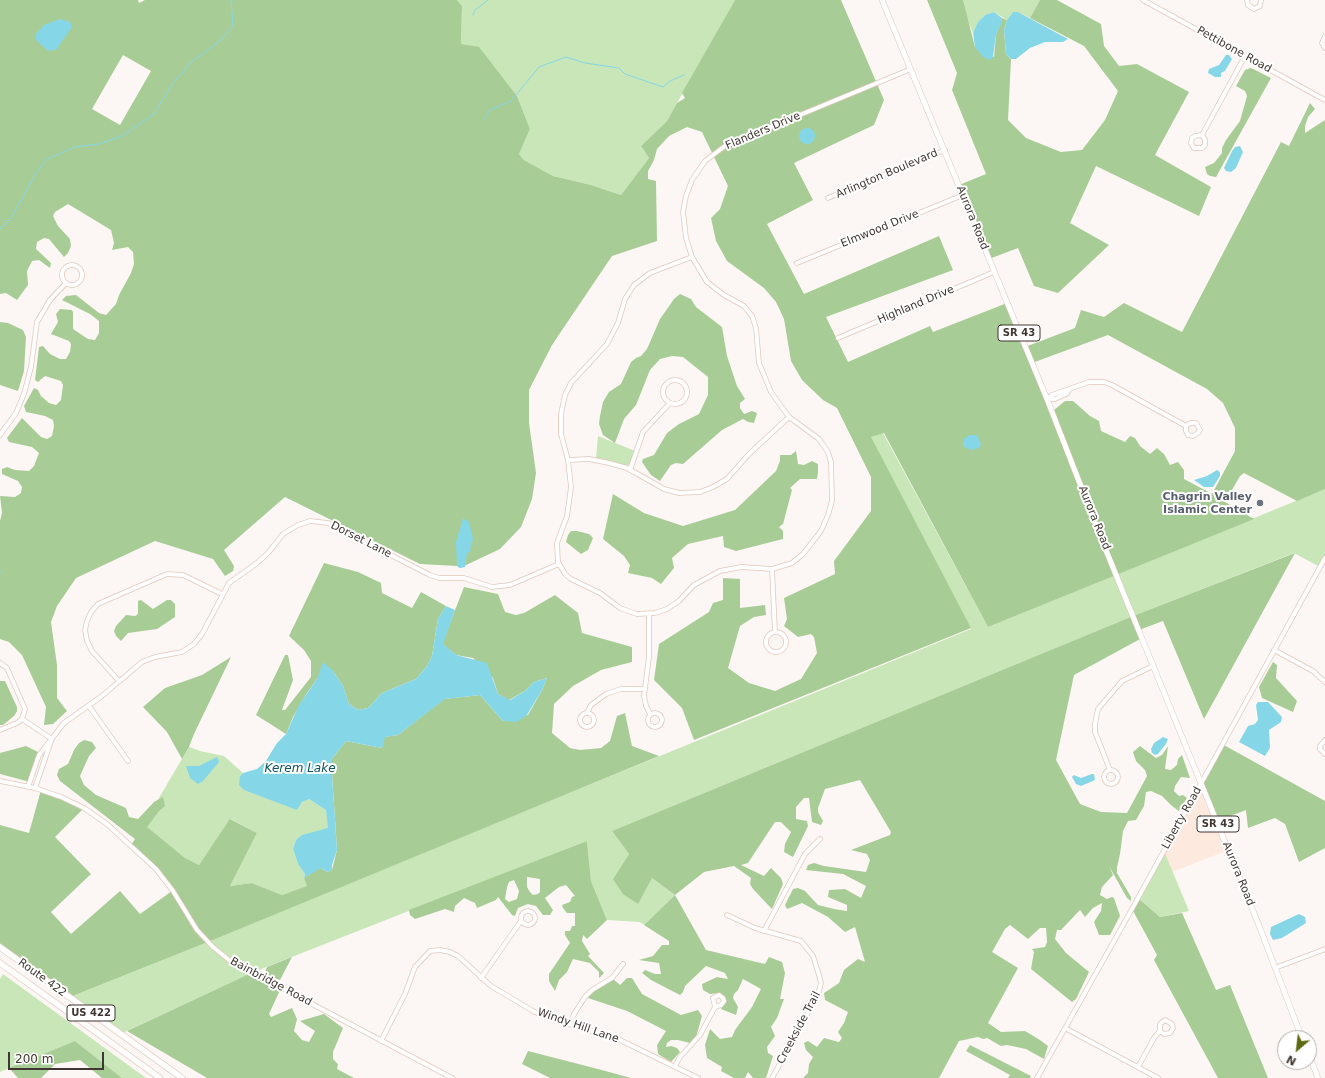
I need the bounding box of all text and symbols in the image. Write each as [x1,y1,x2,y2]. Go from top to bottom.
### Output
street label: Pettibone Road [1194,24,1274,76]
street label: Flanders Drive [724,109,802,153]
street label: Arlington Boulevard [834,147,940,201]
street label: Aurora Road [953,184,991,252]
street label: Elmwood Drive [839,207,921,251]
street label: Highland Drive [876,283,956,327]
road number: SR 43 [998,325,1040,341]
street label: Aurora Road [1075,484,1113,552]
place label: Chagrin Valley Islamic Center [1162,490,1252,516]
marker: Chagrin Valley Islamic Center [1255,498,1265,508]
street label: Dorset Lane [328,519,394,561]
water label: Kerem Lake [264,762,336,776]
street label: Liberty Road [1159,784,1205,852]
road number: SR 43 [1197,816,1239,832]
street label: Aurora Road [1219,840,1257,908]
street label: Bainbridge Road [228,955,314,1009]
street label: Route 422 [15,956,69,1000]
street label: Creekside Trail [774,989,824,1067]
road number: US 422 [67,1005,115,1021]
street label: Windy Hill Lane [536,1006,620,1046]
north arrow [1277,1030,1317,1070]
scale bar [10,1044,106,1070]
text: 200 m [15,1052,53,1066]
text: N [1284,1052,1299,1068]

